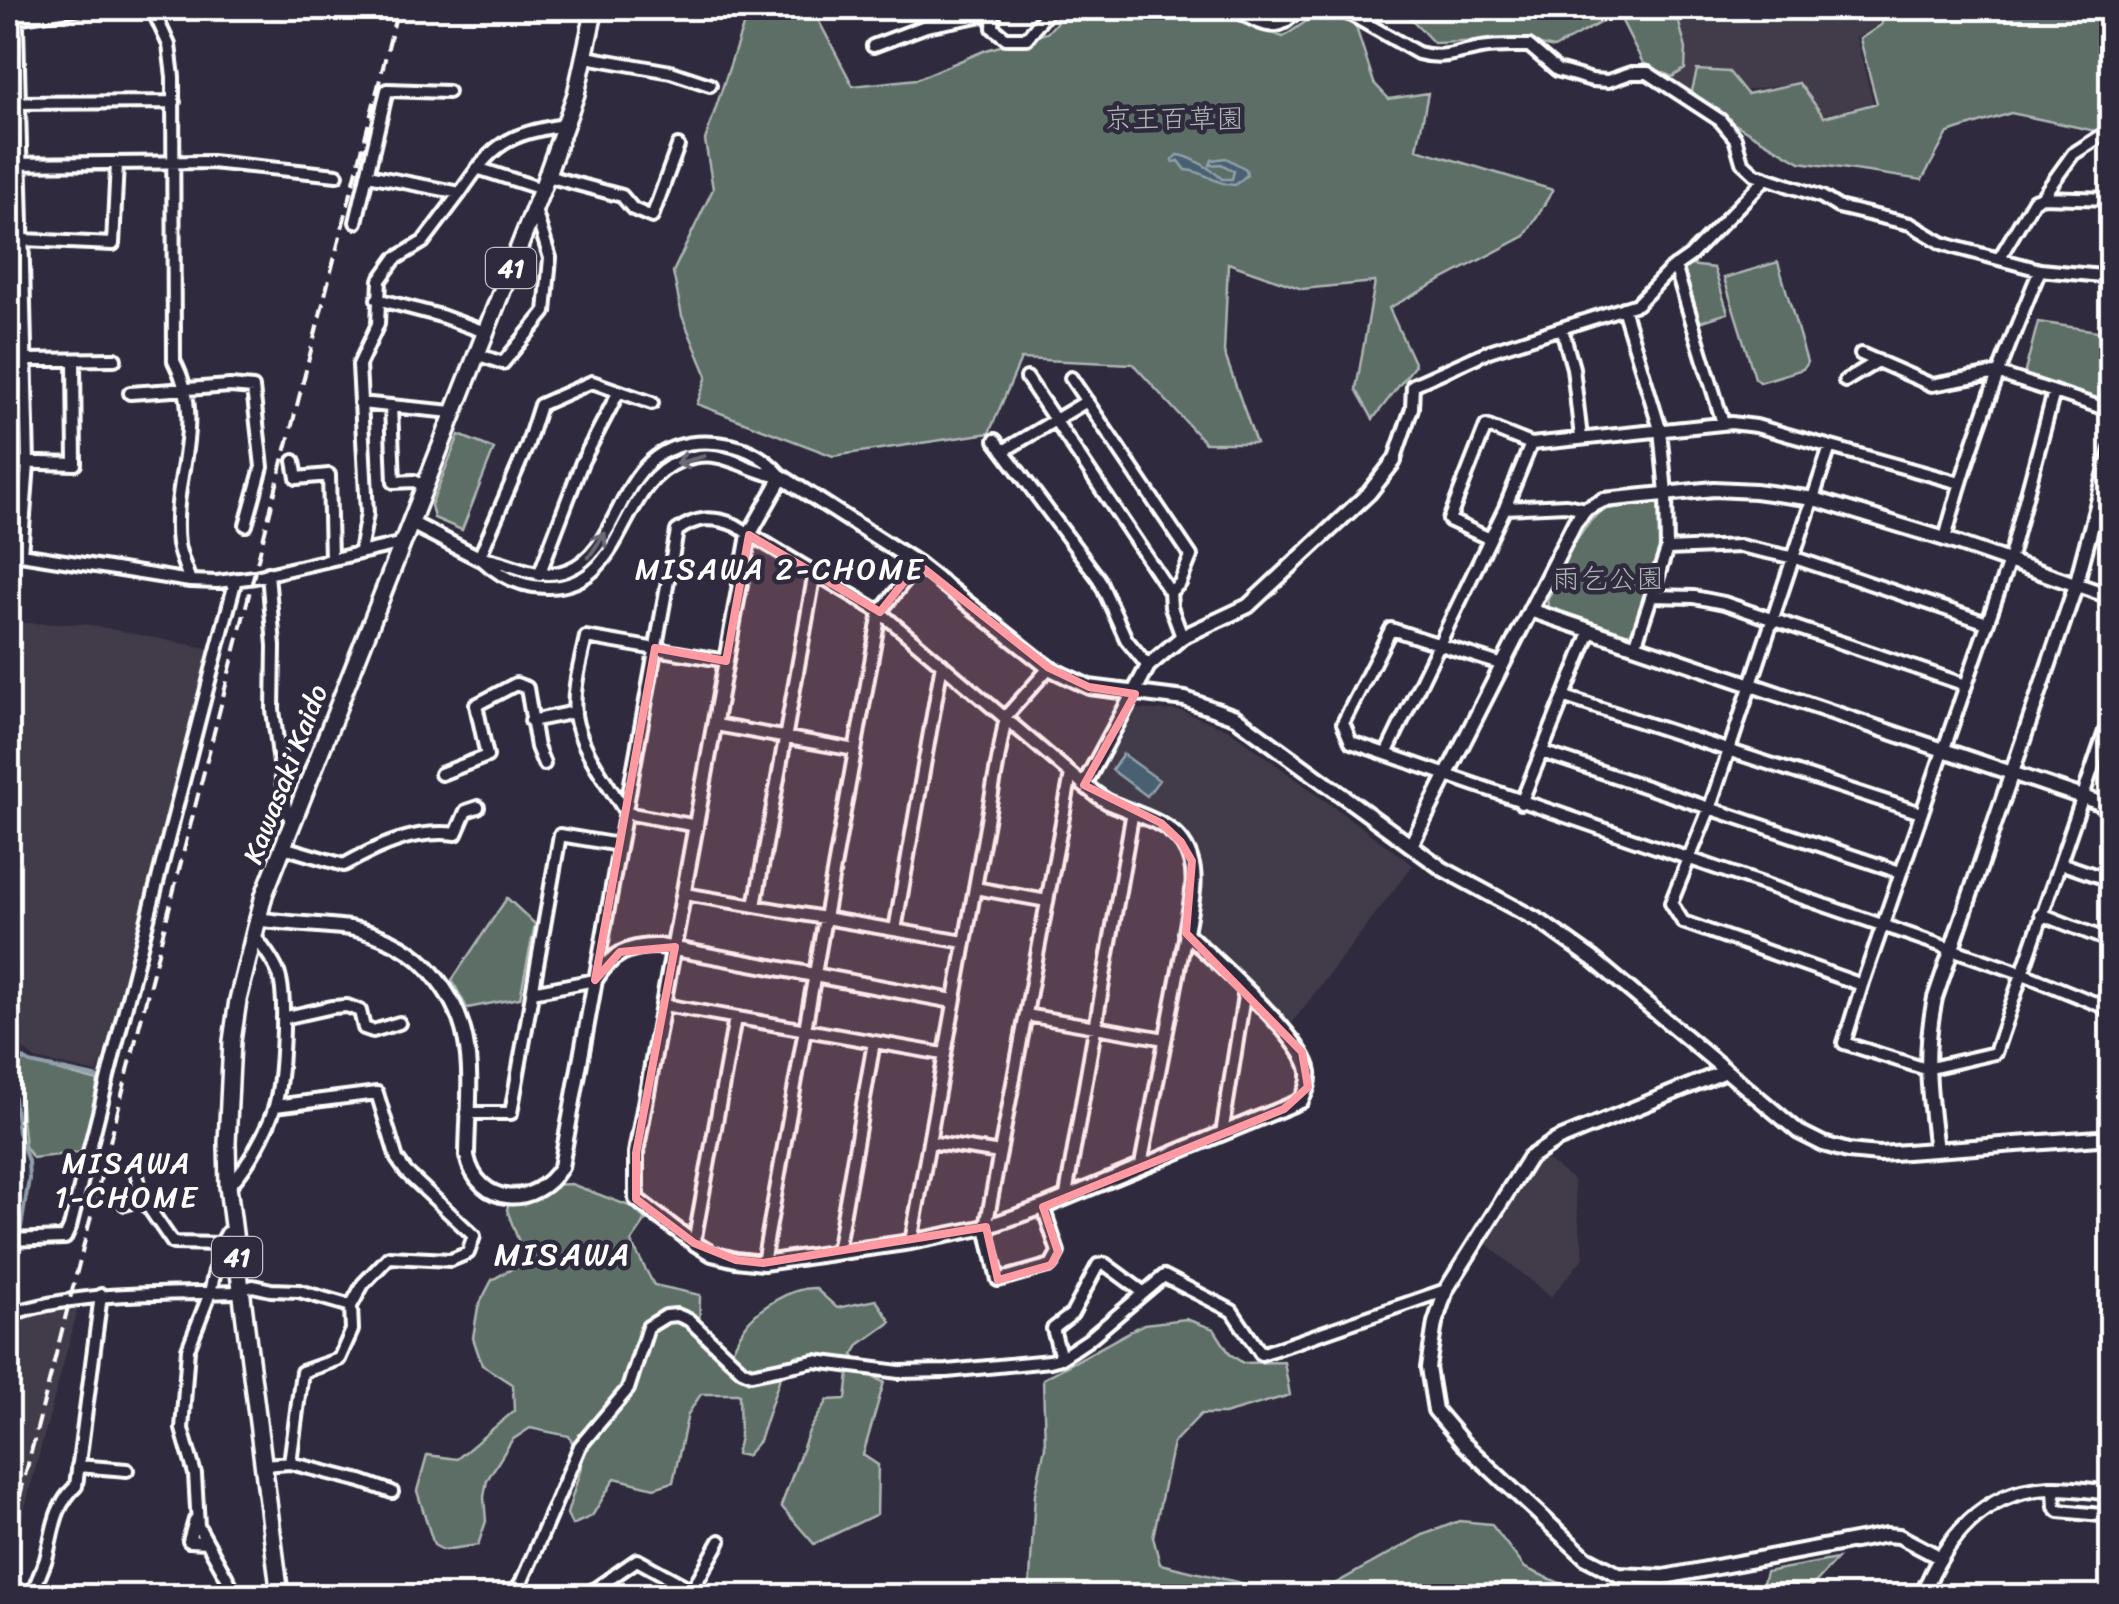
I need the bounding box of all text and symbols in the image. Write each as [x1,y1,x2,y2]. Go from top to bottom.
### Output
park label: 京王百草園 [1104,94,1244,143]
road number: 41 [486,248,536,288]
one-way arrow [674,452,706,471]
one-way arrow [586,531,607,559]
district label: MISAWA 2-CHOME [635,542,925,596]
park label: 雨乞公園 [1552,554,1664,603]
street label: Kawasaki Kaido [228,677,342,871]
district label: MISAWA 1-CHOME [55,1136,199,1224]
district label: MISAWA [494,1226,632,1283]
road number: 41 [212,1237,262,1277]

